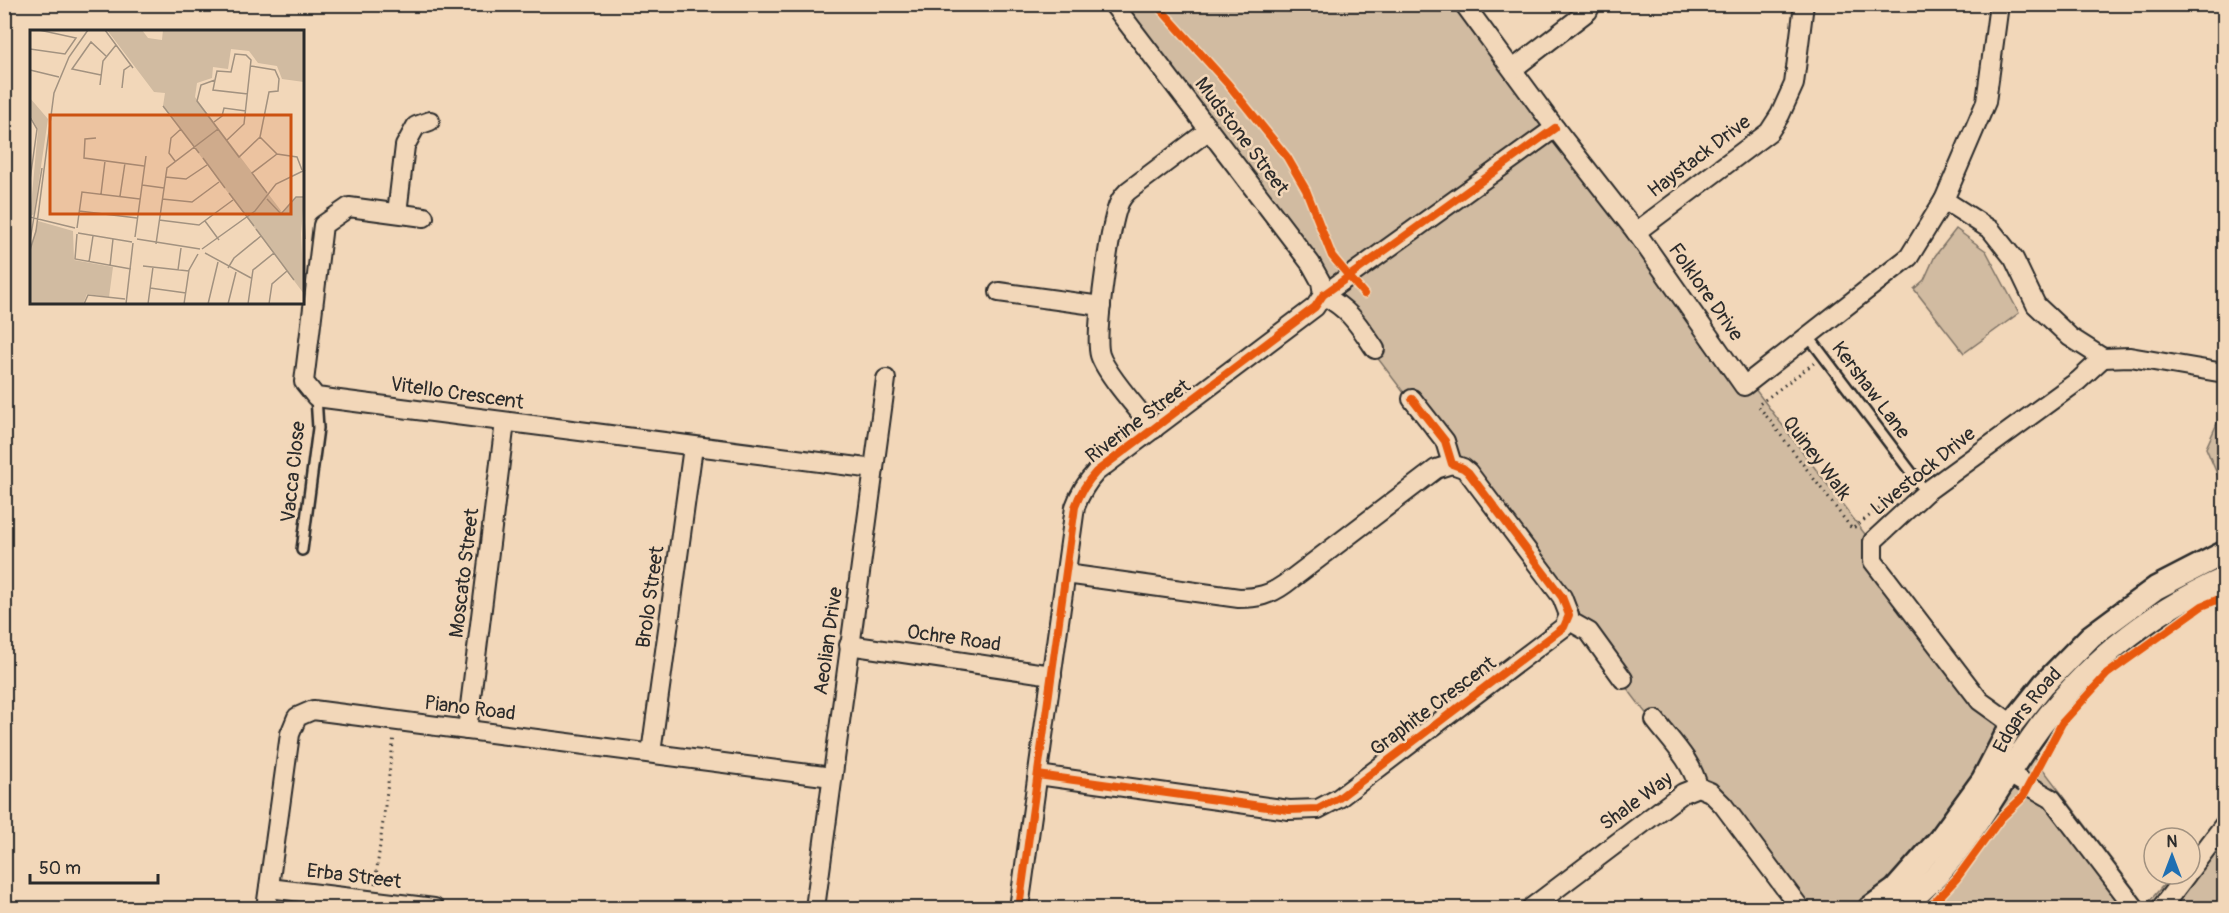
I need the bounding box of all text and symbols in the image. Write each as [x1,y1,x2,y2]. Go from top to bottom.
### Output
inset map [30,30,304,304]
street label: Mudstone Street [1189,72,1295,201]
street label: Haystack Drive [1643,109,1755,203]
street label: Folklore Drive [1663,238,1749,346]
street label: Kershaw Lane [1826,336,1916,444]
street label: Vitello Crescent [389,371,526,415]
street label: Riverine Street [1081,373,1196,469]
street label: Quiney Walk [1777,411,1857,506]
street label: Vacca Close [275,420,311,524]
street label: Livestock Drive [1866,421,1981,521]
street label: Moscato Street [444,506,484,639]
street label: Brolo Street [630,543,670,650]
street label: Aeolian Drive [808,585,848,697]
street label: Ochre Road [905,619,1003,657]
street label: Graphite Crescent [1365,650,1502,761]
street label: Edgars Road [1987,661,2067,757]
street label: Piano Road [423,690,517,726]
street label: Shale Way [1595,766,1678,836]
north arrow [2142,826,2202,886]
text: N [2167,832,2178,852]
scale bar [30,847,158,885]
text: 50 m [39,857,81,880]
street label: Erba Street [305,858,404,894]

